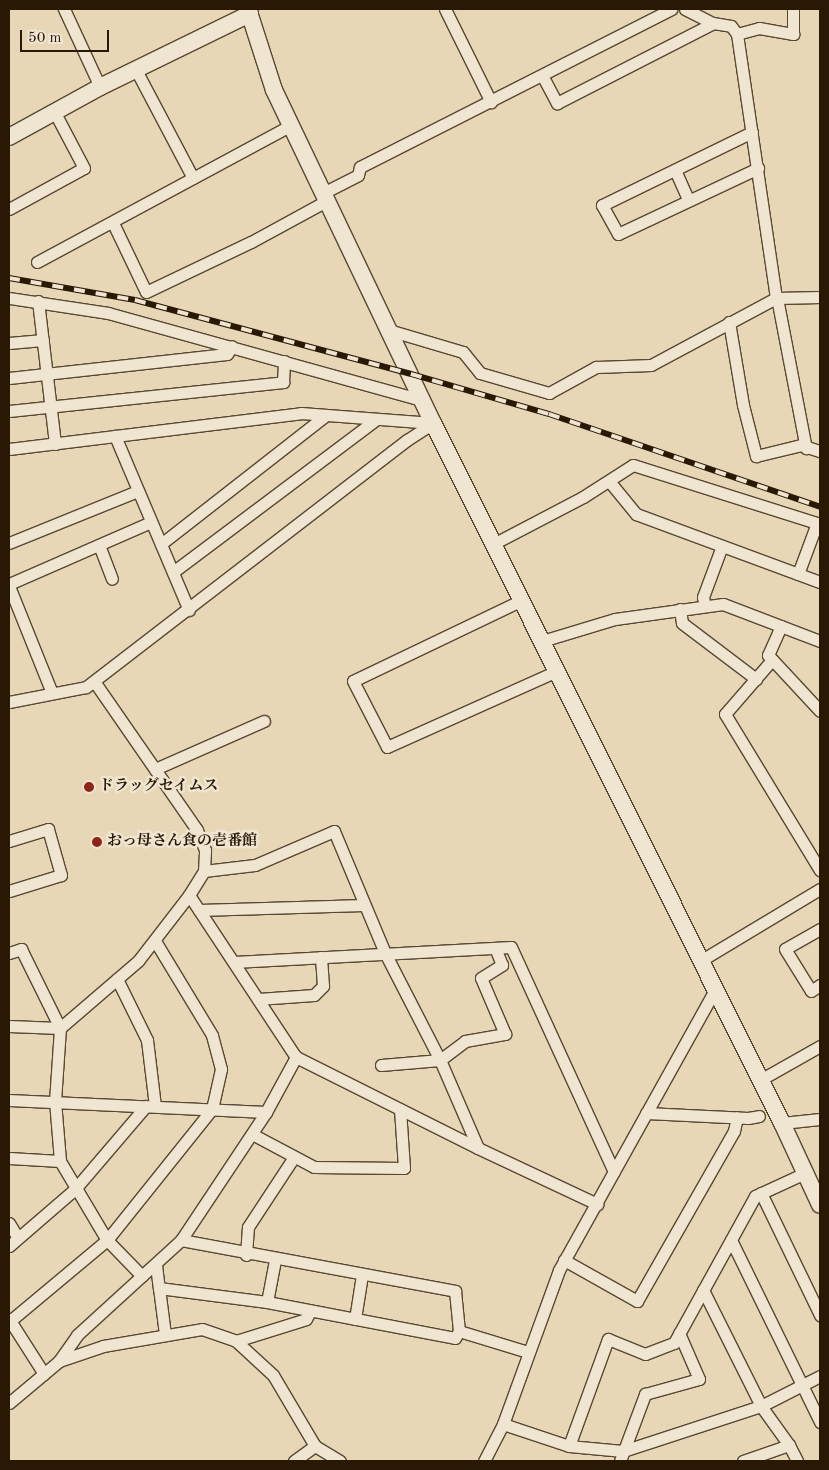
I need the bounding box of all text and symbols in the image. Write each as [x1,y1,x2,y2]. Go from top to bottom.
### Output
scale bar [22,20,111,52]
text: 50 m [28,31,62,46]
place label: ドラッグセイムス [99,778,219,796]
marker: ドラッグセイムス [83,781,95,793]
place label: おっ母さん食の壱番館 [107,833,257,851]
marker: おっ母さん食の壱番館 [91,836,103,848]

